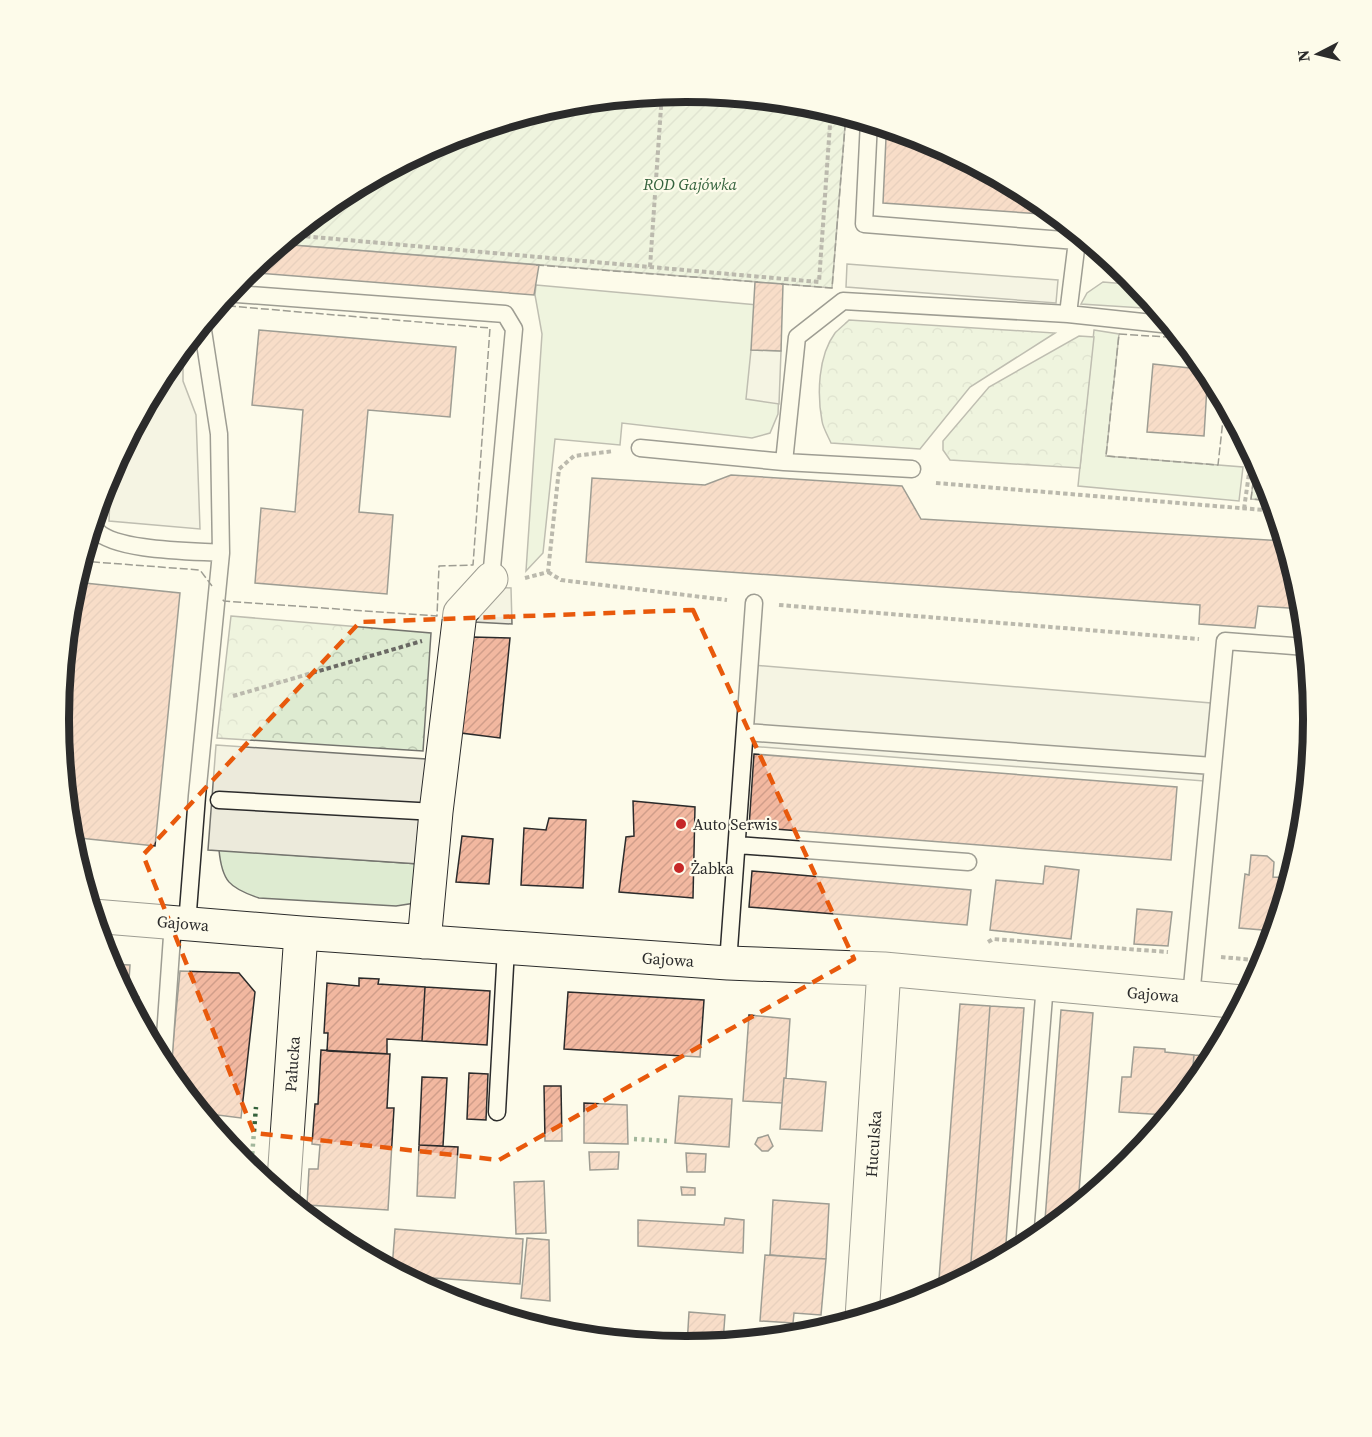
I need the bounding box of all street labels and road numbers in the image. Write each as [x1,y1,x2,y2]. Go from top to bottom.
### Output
street label: Gajowa [156,910,211,936]
street label: Gajowa [641,946,696,972]
street label: Gajowa [1126,981,1181,1007]
street label: Pałucka [279,1035,305,1093]
street label: Huculska [860,1109,886,1178]

